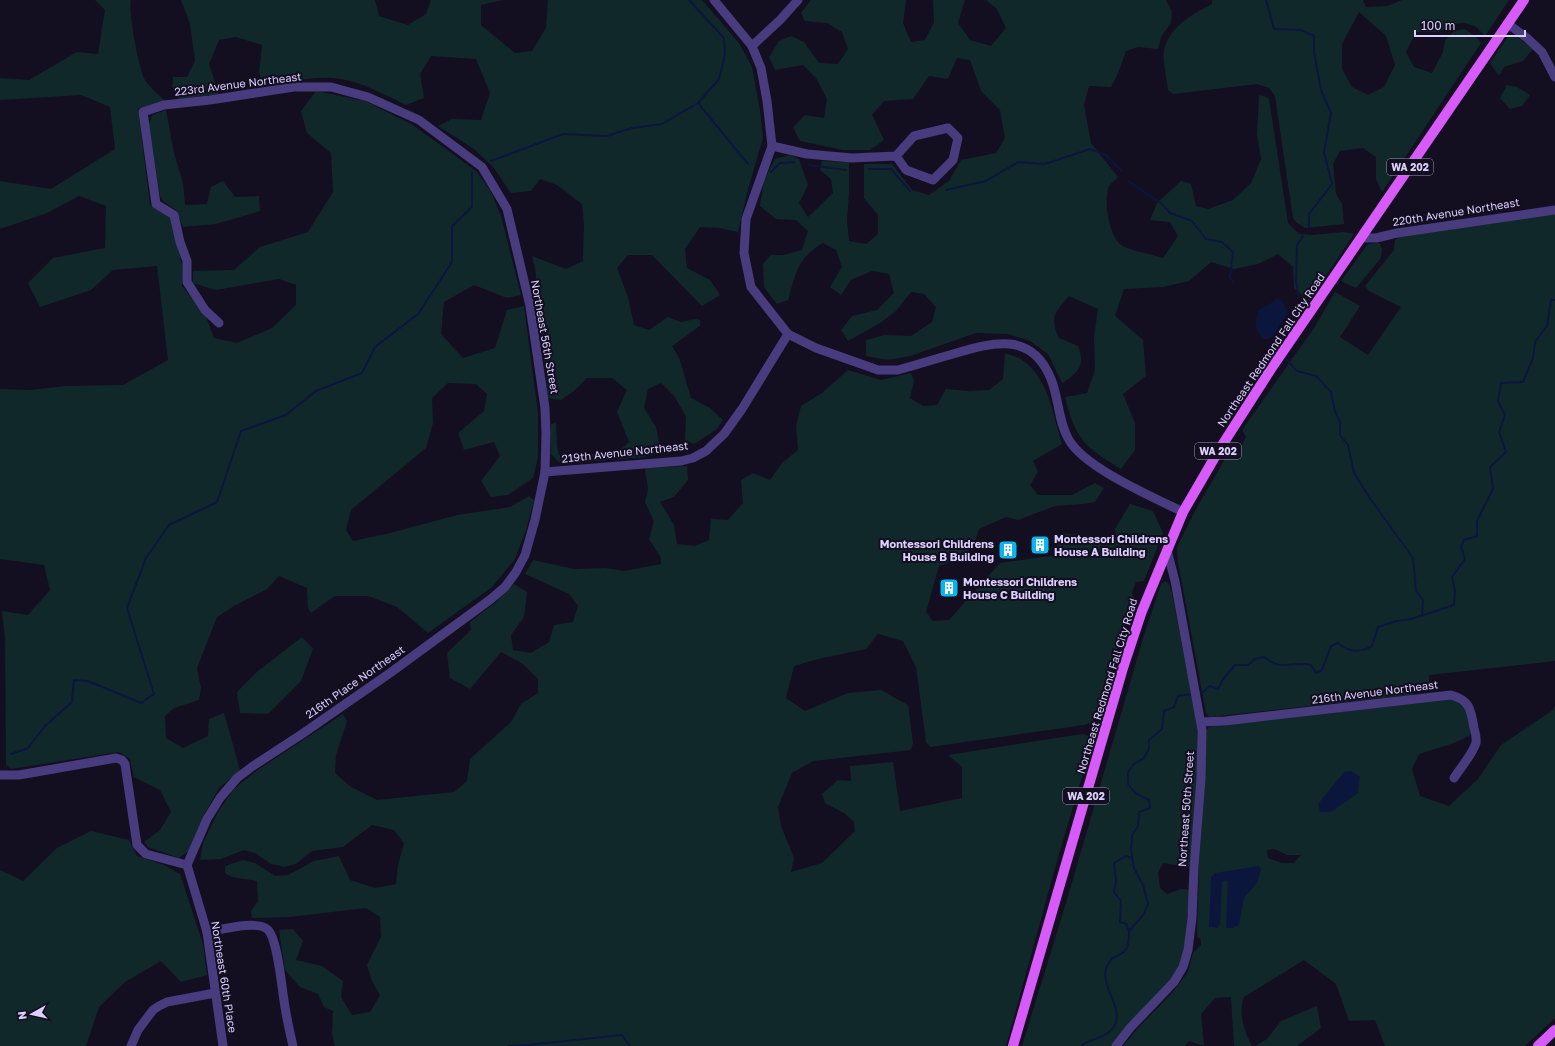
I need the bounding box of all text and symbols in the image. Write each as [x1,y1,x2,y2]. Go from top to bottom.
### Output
scale bar [1415,12,1525,38]
text: 100 m [1421,18,1455,33]
street label: 223rd Avenue Northeast [174,69,302,98]
road number: WA 202 [1387,159,1433,175]
street label: 220th Avenue Northeast [1391,195,1520,228]
street label: Northeast Redmond Fall City Road [1214,270,1327,429]
street label: Northeast 56th Street [529,279,562,395]
street label: 219th Avenue Northeast [561,438,689,465]
road number: WA 202 [1195,443,1241,459]
place label: Montessori Childrens House A Building [1054,532,1168,558]
building icon: Montessori Childrens House A Building [1029,534,1051,556]
place label: Montessori Childrens House B Building [880,537,994,563]
building icon: Montessori Childrens House B Building [997,539,1019,561]
place label: Montessori Childrens House C Building [963,575,1077,601]
building icon: Montessori Childrens House C Building [938,577,960,599]
street label: Northeast Redmond Fall City Road [1074,597,1139,775]
street label: 216th Place Northeast [303,642,407,721]
street label: 216th Avenue Northeast [1311,677,1439,706]
street label: Northeast 50th Street [1175,751,1196,867]
road number: WA 202 [1063,788,1109,804]
street label: Northeast 60th Place [209,920,240,1034]
north arrow [12,994,52,1034]
text: N [15,1010,29,1021]

